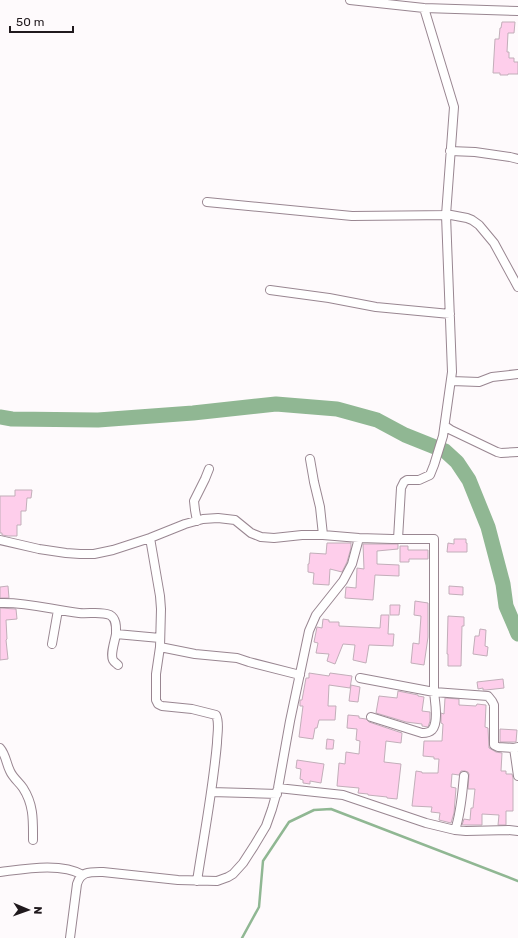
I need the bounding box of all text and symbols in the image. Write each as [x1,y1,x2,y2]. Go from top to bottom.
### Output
scale bar [10,8,73,34]
text: 50 m [16,15,44,29]
north arrow [8,890,48,930]
text: N [31,906,44,915]

